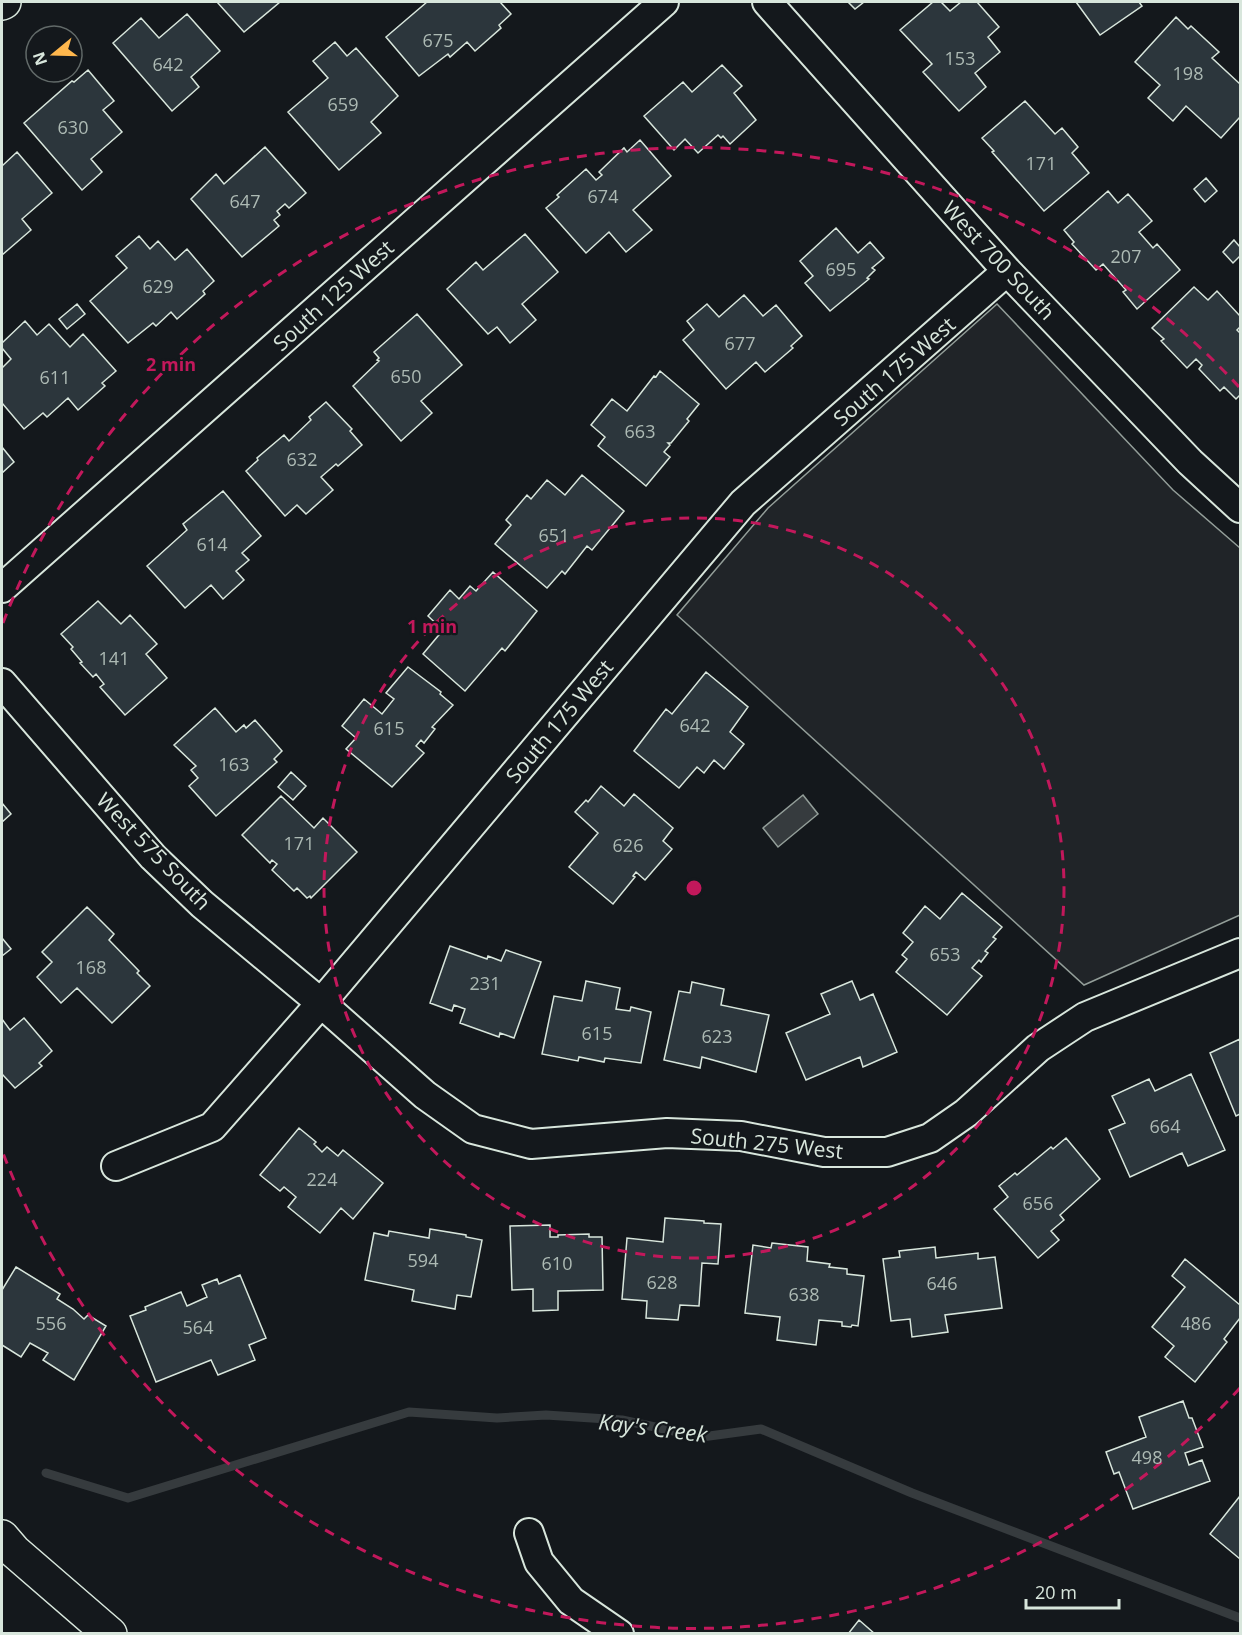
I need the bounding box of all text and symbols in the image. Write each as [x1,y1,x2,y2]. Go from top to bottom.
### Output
north arrow [24,24,84,84]
house number: 675 [423,28,453,52]
house number: 153 [945,46,975,70]
text: N [27,49,52,69]
house number: 642 [153,52,183,76]
house number: 198 [1173,61,1203,85]
house number: 659 [328,92,358,116]
house number: 630 [58,115,88,139]
house number: 171 [1026,151,1056,175]
house number: 674 [588,184,618,208]
house number: 647 [230,189,260,213]
street label: West 700 South [937,195,1061,325]
street label: South 125 West [267,233,399,357]
house number: 207 [1111,244,1141,268]
house number: 695 [826,257,856,281]
house number: 629 [143,274,173,298]
street label: South 175 West [827,310,961,432]
house number: 677 [725,331,755,355]
text: 2 min [146,352,196,376]
house number: 650 [391,364,421,388]
house number: 611 [40,365,70,389]
house number: 663 [625,419,655,443]
house number: 632 [287,447,317,471]
house number: 651 [539,523,569,547]
house number: 614 [197,532,227,556]
text: 1 min [407,614,457,638]
house number: 141 [99,646,129,670]
street label: South 175 West [499,653,619,789]
house number: 642 [680,713,710,737]
house number: 615 [374,716,404,740]
house number: 163 [219,752,249,776]
street label: West 575 South [91,786,217,916]
house number: 171 [284,831,314,855]
house number: 626 [613,833,643,857]
centre of rings [684,878,704,898]
house number: 653 [930,942,960,966]
house number: 168 [76,955,106,979]
house number: 231 [470,971,500,995]
house number: 615 [582,1021,612,1045]
house number: 623 [702,1024,732,1048]
house number: 664 [1150,1114,1180,1138]
street label: South 275 West [689,1121,845,1165]
house number: 224 [307,1167,337,1191]
house number: 656 [1023,1191,1053,1215]
house number: 594 [408,1248,438,1272]
house number: 610 [542,1251,572,1275]
house number: 628 [647,1270,677,1294]
house number: 646 [927,1271,957,1295]
house number: 638 [789,1282,819,1306]
house number: 556 [36,1311,66,1335]
house number: 486 [1181,1311,1211,1335]
house number: 564 [183,1315,213,1339]
water label: Kay's Creek [597,1405,710,1449]
house number: 498 [1132,1445,1162,1469]
scale bar [1026,1572,1119,1610]
text: 20 m [1035,1580,1077,1604]

